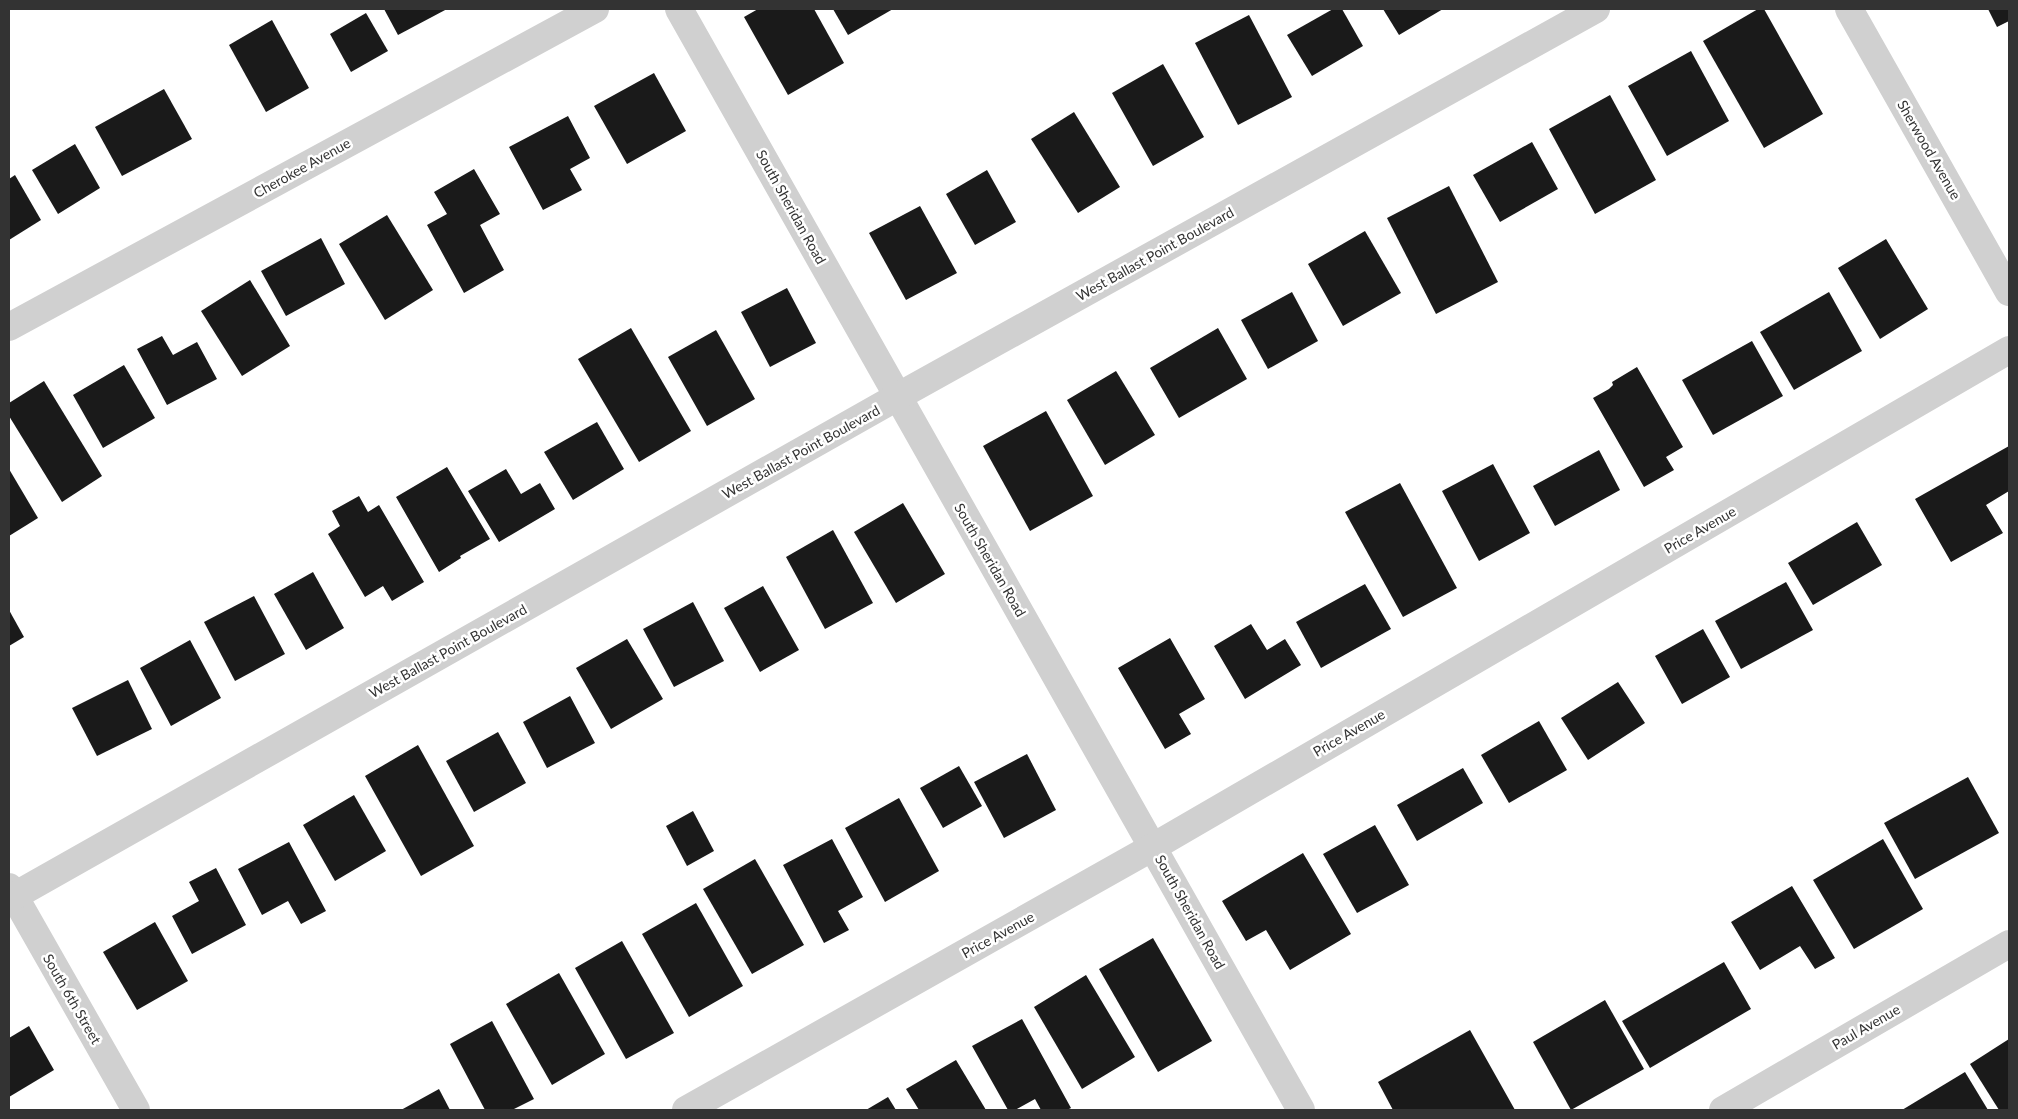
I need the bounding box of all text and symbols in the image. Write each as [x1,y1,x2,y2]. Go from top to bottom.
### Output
street label: Sherwood Avenue [1894,97,1965,202]
street label: Cherokee Avenue [250,134,353,201]
street label: South Sheridan Road [753,147,830,267]
street label: West Ballast Point Boulevard [1073,203,1236,304]
street label: West Ballast Point Boulevard [719,401,882,502]
street label: South Sheridan Road [951,500,1030,619]
street label: Price Avenue [1661,502,1739,557]
street label: West Ballast Point Boulevard [366,600,529,701]
street label: Price Avenue [1310,705,1388,760]
street label: South Sheridan Road [1152,852,1229,972]
street label: Price Avenue [959,908,1037,961]
street label: South 6th Street [40,951,105,1047]
street label: Paul Avenue [1829,1000,1903,1053]

